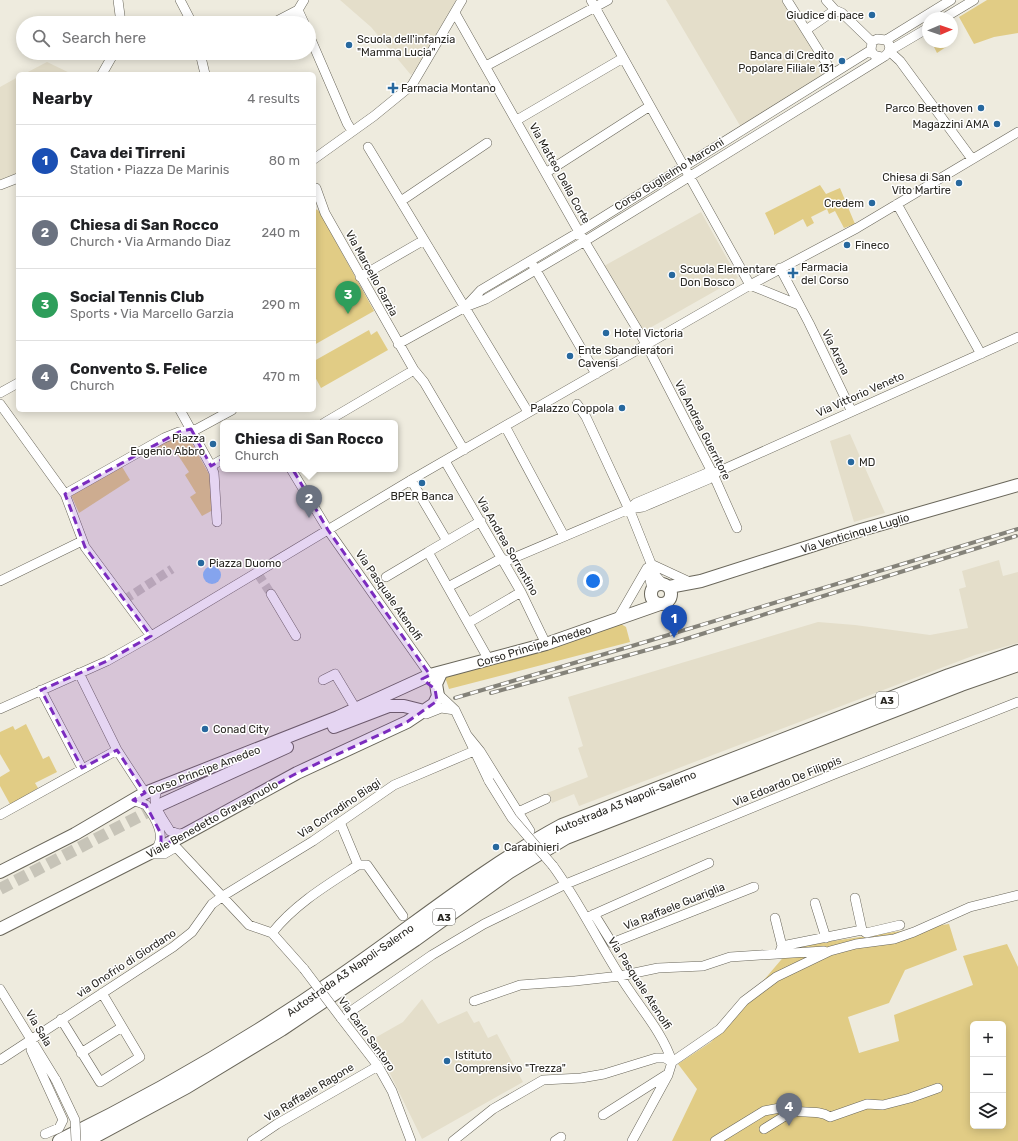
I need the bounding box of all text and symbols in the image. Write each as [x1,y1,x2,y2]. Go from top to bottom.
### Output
place label: Giudice di pace [786,9,864,22]
marker: Giudice di pace [867,10,877,20]
north arrow [922,12,958,48]
search box [16,16,316,60]
icon: search [30,27,52,49]
text: Search here [62,29,146,47]
place label: Scuola dell'infanzia "Mamma Lucia" [357,33,455,59]
marker: Scuola dell'infanzia "Mamma Lucia" [344,40,354,50]
place label: Banca di Credito Popolare Filiale 131 [738,49,834,75]
marker: Banca di Credito Popolare Filiale 131 [837,56,847,66]
place label: Farmacia Montano [401,82,496,95]
marker: Farmacia Montano [388,83,398,93]
text: Nearby [32,88,93,108]
text: 4 results [247,91,300,106]
place label: Parco Beethoven [885,102,973,115]
marker: Parco Beethoven [976,103,986,113]
place label: Magazzini AMA [912,118,990,131]
marker: Magazzini AMA [992,119,1002,129]
street label: Via Matteo Della Corte [526,121,593,226]
street label: Corso Guglielmo Marconi [612,135,726,213]
text: Cava dei Tirreni [70,144,185,162]
text: 1 [42,153,48,168]
text: 80 m [269,153,300,168]
text: Station · Piazza De Marinis [70,162,229,177]
place label: Chiesa di San Vito Martire [882,171,951,197]
marker: Chiesa di San Vito Martire [954,178,964,188]
place label: Credem [824,197,864,210]
marker: Credem [867,198,877,208]
text: Chiesa di San Rocco [70,216,219,234]
text: 2 [41,225,49,240]
text: 240 m [261,225,300,240]
street label: Via Marcello Garzia [343,228,401,318]
text: Church · Via Armando Diaz [70,234,231,249]
place label: Fineco [855,239,889,252]
marker: Fineco [842,240,852,250]
place label: Farmacia del Corso [801,261,849,287]
place label: Scuola Elementare Don Bosco [680,263,776,289]
marker: Farmacia del Corso [788,268,798,278]
marker: Scuola Elementare Don Bosco [667,270,677,280]
pin: 3 [335,281,361,314]
text: Social Tennis Club [70,288,204,306]
text: 3 [41,297,49,312]
text: 290 m [262,297,300,312]
text: Sports · Via Marcello Garzia [70,306,234,321]
place label: Hotel Victoria [614,327,683,340]
marker: Hotel Victoria [601,328,611,338]
street label: Via Arena [819,328,852,377]
place label: Ente Sbandieratori Cavensi [578,344,673,370]
marker: Ente Sbandieratori Cavensi [565,351,575,361]
text: Convento S. Felice [70,360,207,378]
text: 4 [41,369,49,384]
text: 470 m [262,369,300,384]
street label: Via Vittorio Veneto [814,369,906,420]
text: Church [70,378,114,393]
street label: Via Andrea Guerritore [672,378,733,482]
place label: Palazzo Coppola [530,402,614,415]
marker: Palazzo Coppola [617,403,627,413]
popup [220,420,398,472]
text: Chiesa di San Rocco [235,430,383,448]
place label: Piazza Eugenio Abbro [130,432,205,458]
marker: Piazza Eugenio Abbro [208,439,218,449]
text: Church [235,448,279,463]
place label: MD [859,456,875,469]
marker: MD [846,457,856,467]
marker: BPER Banca [417,478,427,488]
pin: 2 [296,485,322,518]
place label: BPER Banca [390,490,454,503]
street label: Via Andrea Sorrentino [474,495,541,598]
street label: Via Venticinque Luglio [799,511,911,556]
street label: Via Pasquale Atenolfi [353,548,425,643]
place label: Piazza Duomo [209,557,281,570]
marker: Piazza Duomo [196,558,206,568]
your location [583,571,603,591]
pin: 1 [661,605,687,638]
street label: Corso Principe Amedeo [475,623,593,670]
road number: A3 [876,692,898,708]
place label: Conad City [213,723,269,736]
marker: Conad City [200,724,210,734]
street label: Corso Principe Amedeo [146,743,262,798]
street label: Via Edoardo De Filippis [731,754,844,809]
street label: Autostrada A3 Napoli-Salerno [552,768,698,837]
street label: Via Corradino Biagi [296,776,383,841]
street label: Viale Benedetto Gravagnuolo [144,778,280,861]
place label: Carabinieri [504,841,559,854]
marker: Carabinieri [491,842,501,852]
street label: Via Raffaele Guariglia [622,880,727,933]
road number: A3 [433,909,455,925]
street label: Autostrada A3 Napoli-Salerno [284,921,416,1019]
street label: via Onofrio di Giordano [74,926,178,1000]
street label: Via Pasquale Atenolfi [605,935,674,1032]
street label: Via Carlo Santoro [335,995,398,1074]
street label: Via Sala [23,1008,55,1049]
map controls [970,1021,1006,1129]
button: + [970,1021,1006,1057]
place label: Istituto Comprensivo "Trezza" [455,1049,566,1075]
marker: Istituto Comprensivo "Trezza" [442,1056,452,1066]
button: − [970,1057,1006,1093]
street label: Via Raffaele Ragone [262,1061,356,1124]
pin: 4 [776,1093,802,1126]
button: layers [970,1093,1006,1129]

